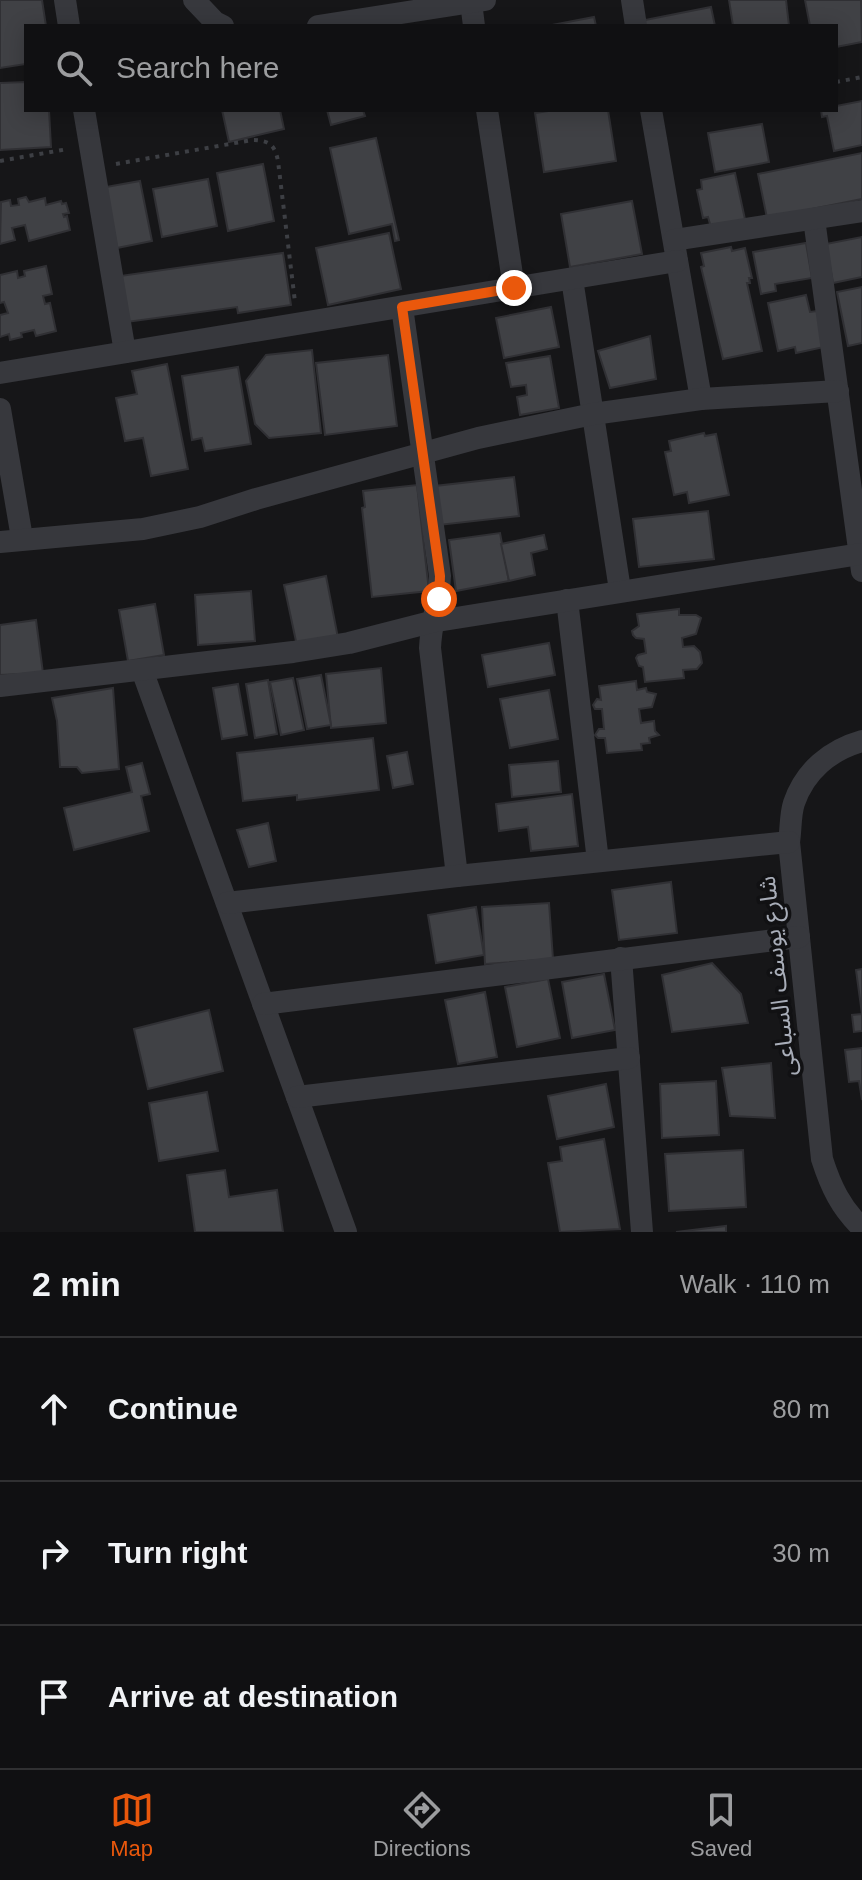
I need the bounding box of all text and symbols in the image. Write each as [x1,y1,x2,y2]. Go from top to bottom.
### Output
search box [24,24,838,112]
icon: search [52,46,96,90]
text: Search here [116,51,279,84]
route end [496,270,532,306]
route start [421,581,457,617]
street label: شارع يوسف السباعى [753,874,804,1077]
text: 2 min [32,1265,121,1303]
text: Walk · 110 m [680,1269,830,1299]
icon: ahead [32,1387,76,1431]
text: Continue [108,1392,238,1425]
text: 80 m [772,1394,830,1424]
icon: right [32,1531,76,1575]
text: Turn right [108,1536,247,1569]
text: 30 m [772,1538,830,1568]
icon: arrive [32,1675,76,1719]
text: Arrive at destination [108,1680,398,1713]
tab: Map [110,1788,154,1862]
tab: Directions [373,1788,471,1862]
tab: Saved [690,1788,752,1862]

